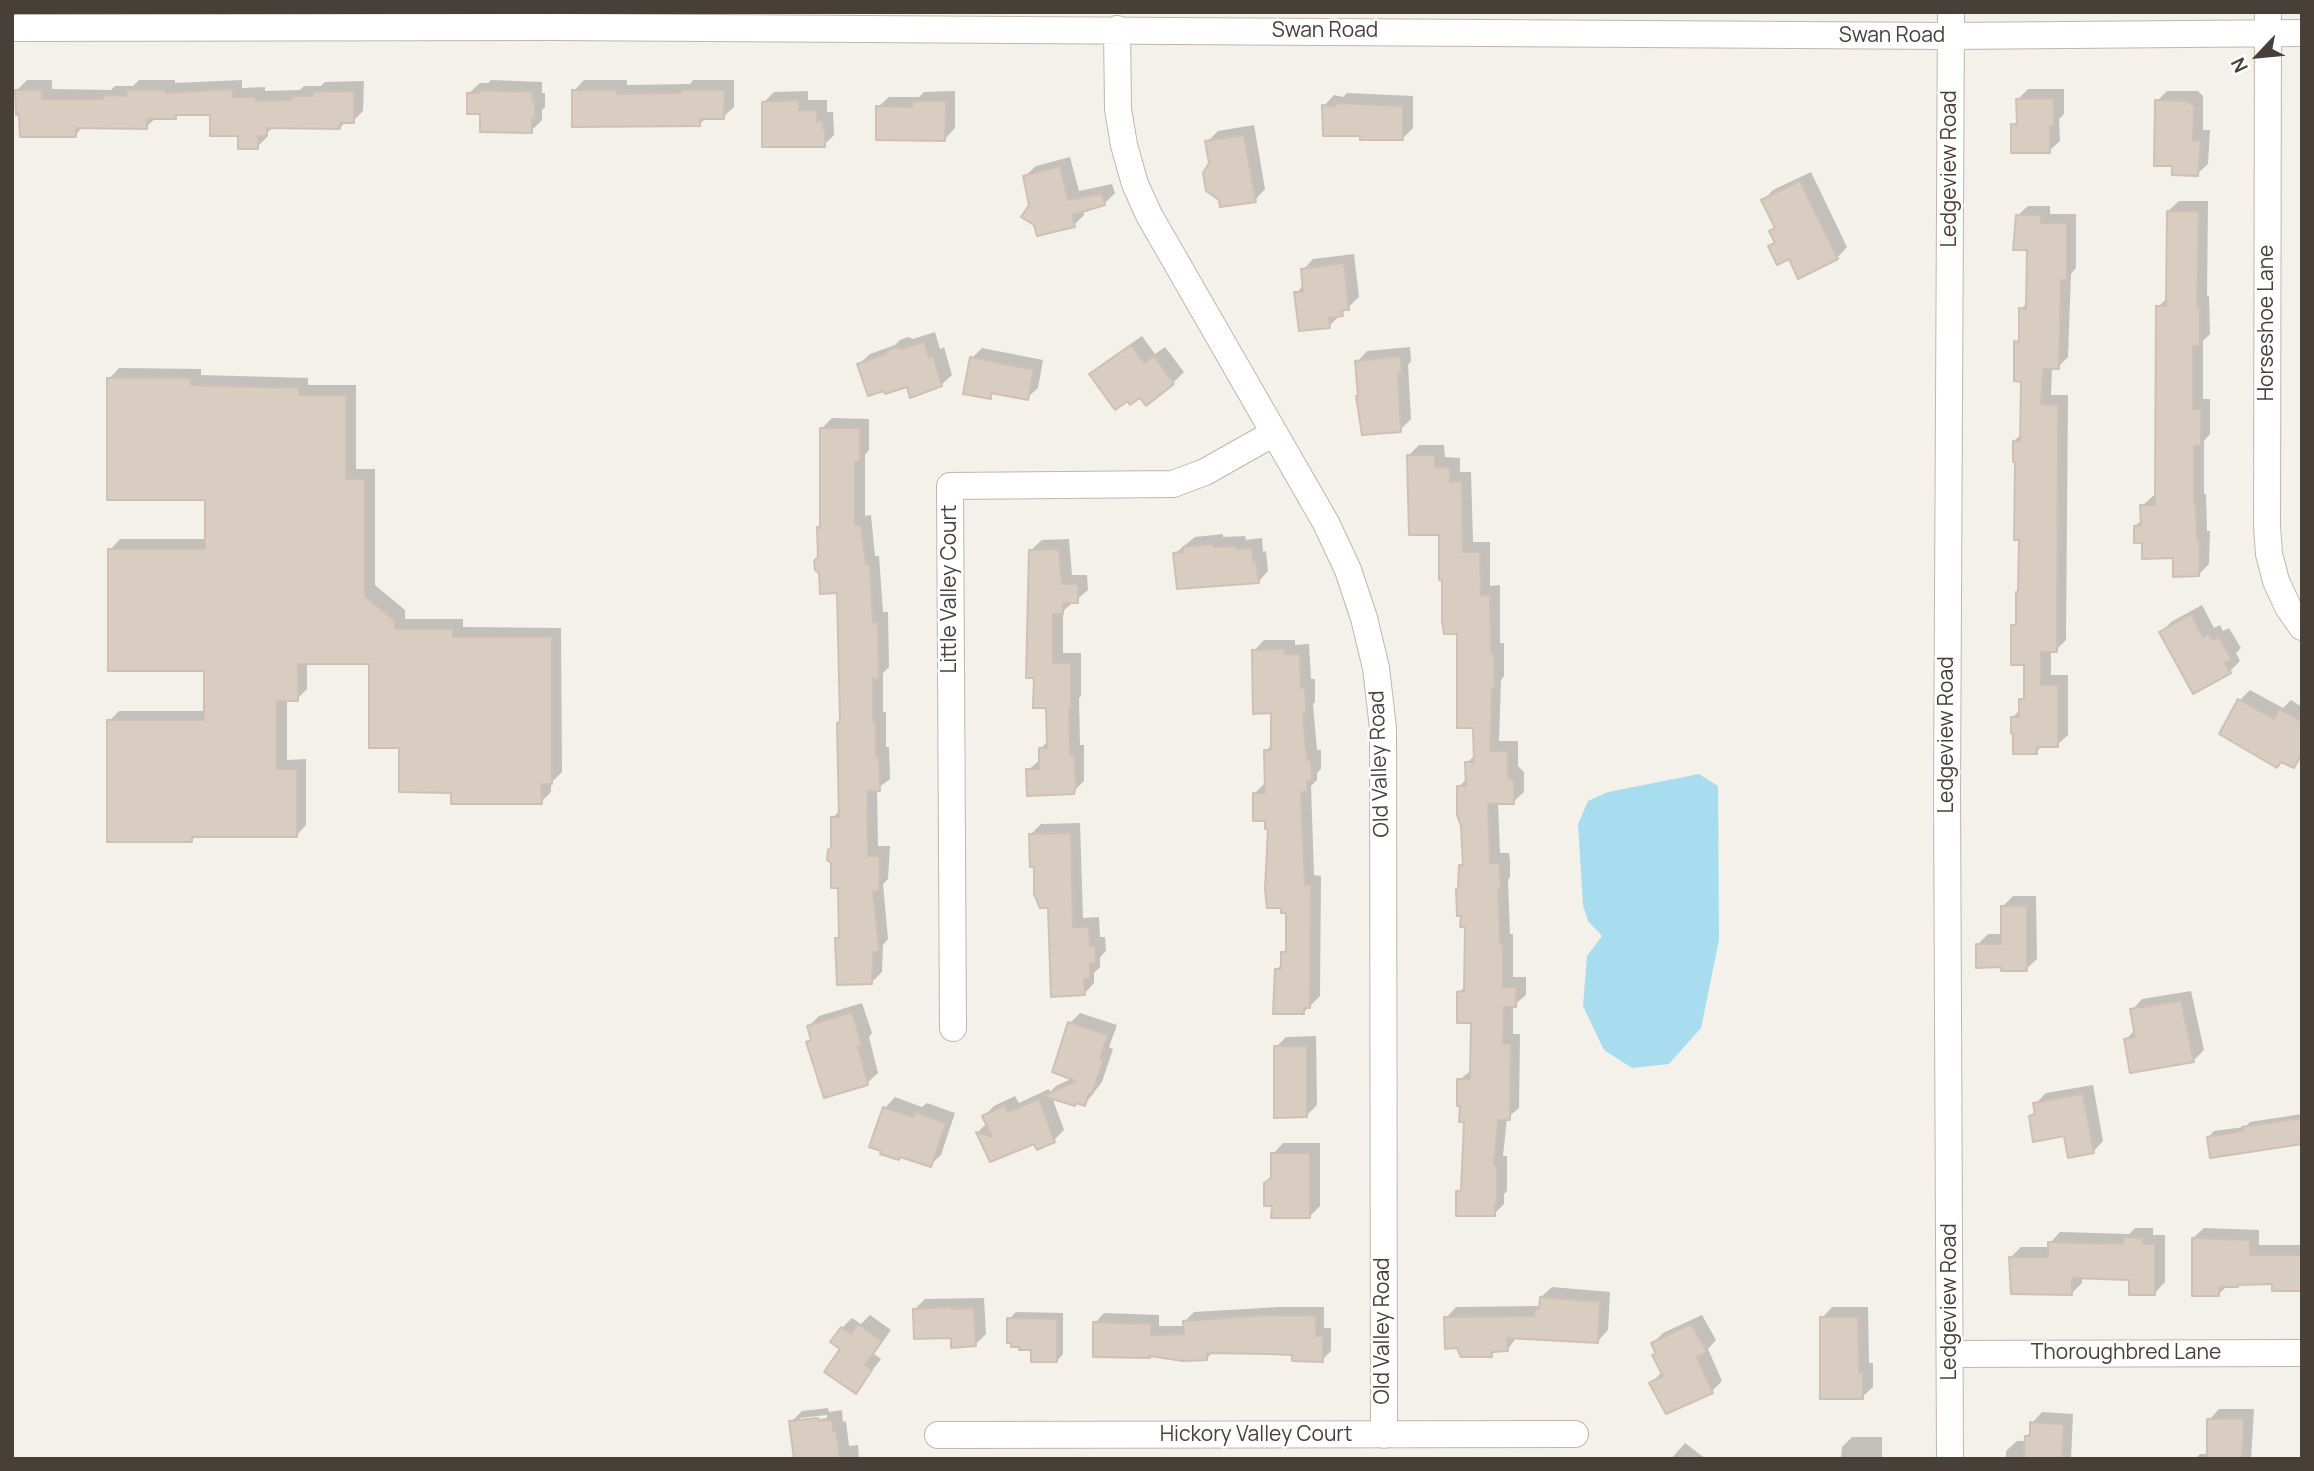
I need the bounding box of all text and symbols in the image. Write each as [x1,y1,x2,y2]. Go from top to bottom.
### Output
street label: Swan Road [1272,18,1378,44]
north arrow [2223,21,2293,91]
street label: Swan Road [1839,23,1945,49]
text: N [2224,53,2254,77]
street label: Ledgeview Road [1937,90,1963,248]
street label: Horseshoe Lane [2254,245,2280,401]
street label: Little Valley Court [937,504,963,674]
street label: Ledgeview Road [1934,656,1960,814]
street label: Old Valley Road [1365,690,1395,838]
street label: Ledgeview Road [1937,1223,1963,1381]
street label: Old Valley Road [1370,1257,1396,1405]
street label: Thoroughbred Lane [2031,1340,2221,1366]
street label: Hickory Valley Court [1160,1422,1352,1448]

